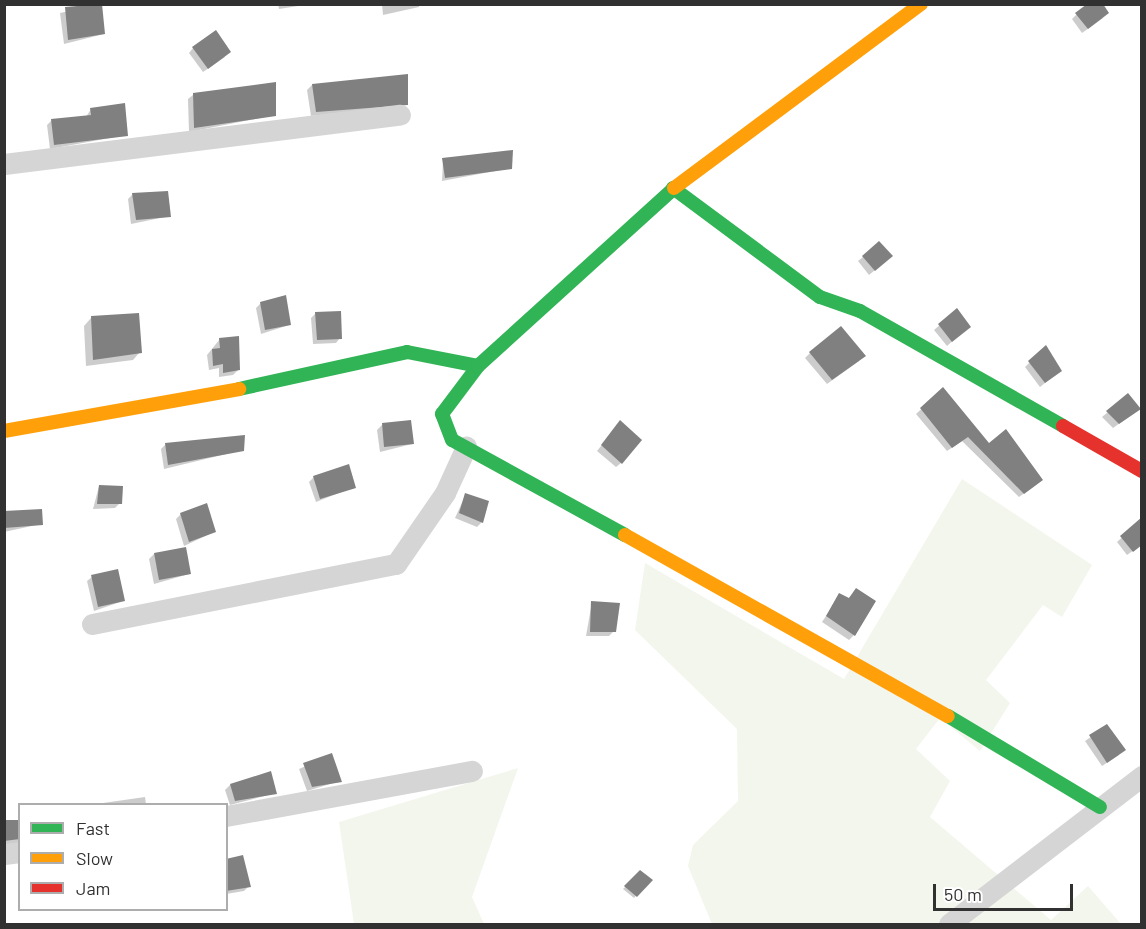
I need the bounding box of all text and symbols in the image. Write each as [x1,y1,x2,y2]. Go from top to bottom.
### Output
legend [18,803,228,911]
text: Fast [76,817,110,839]
text: Slow [76,847,113,869]
scale bar [936,872,1076,910]
text: Jam [76,877,110,899]
text: 50 m [944,883,982,905]

